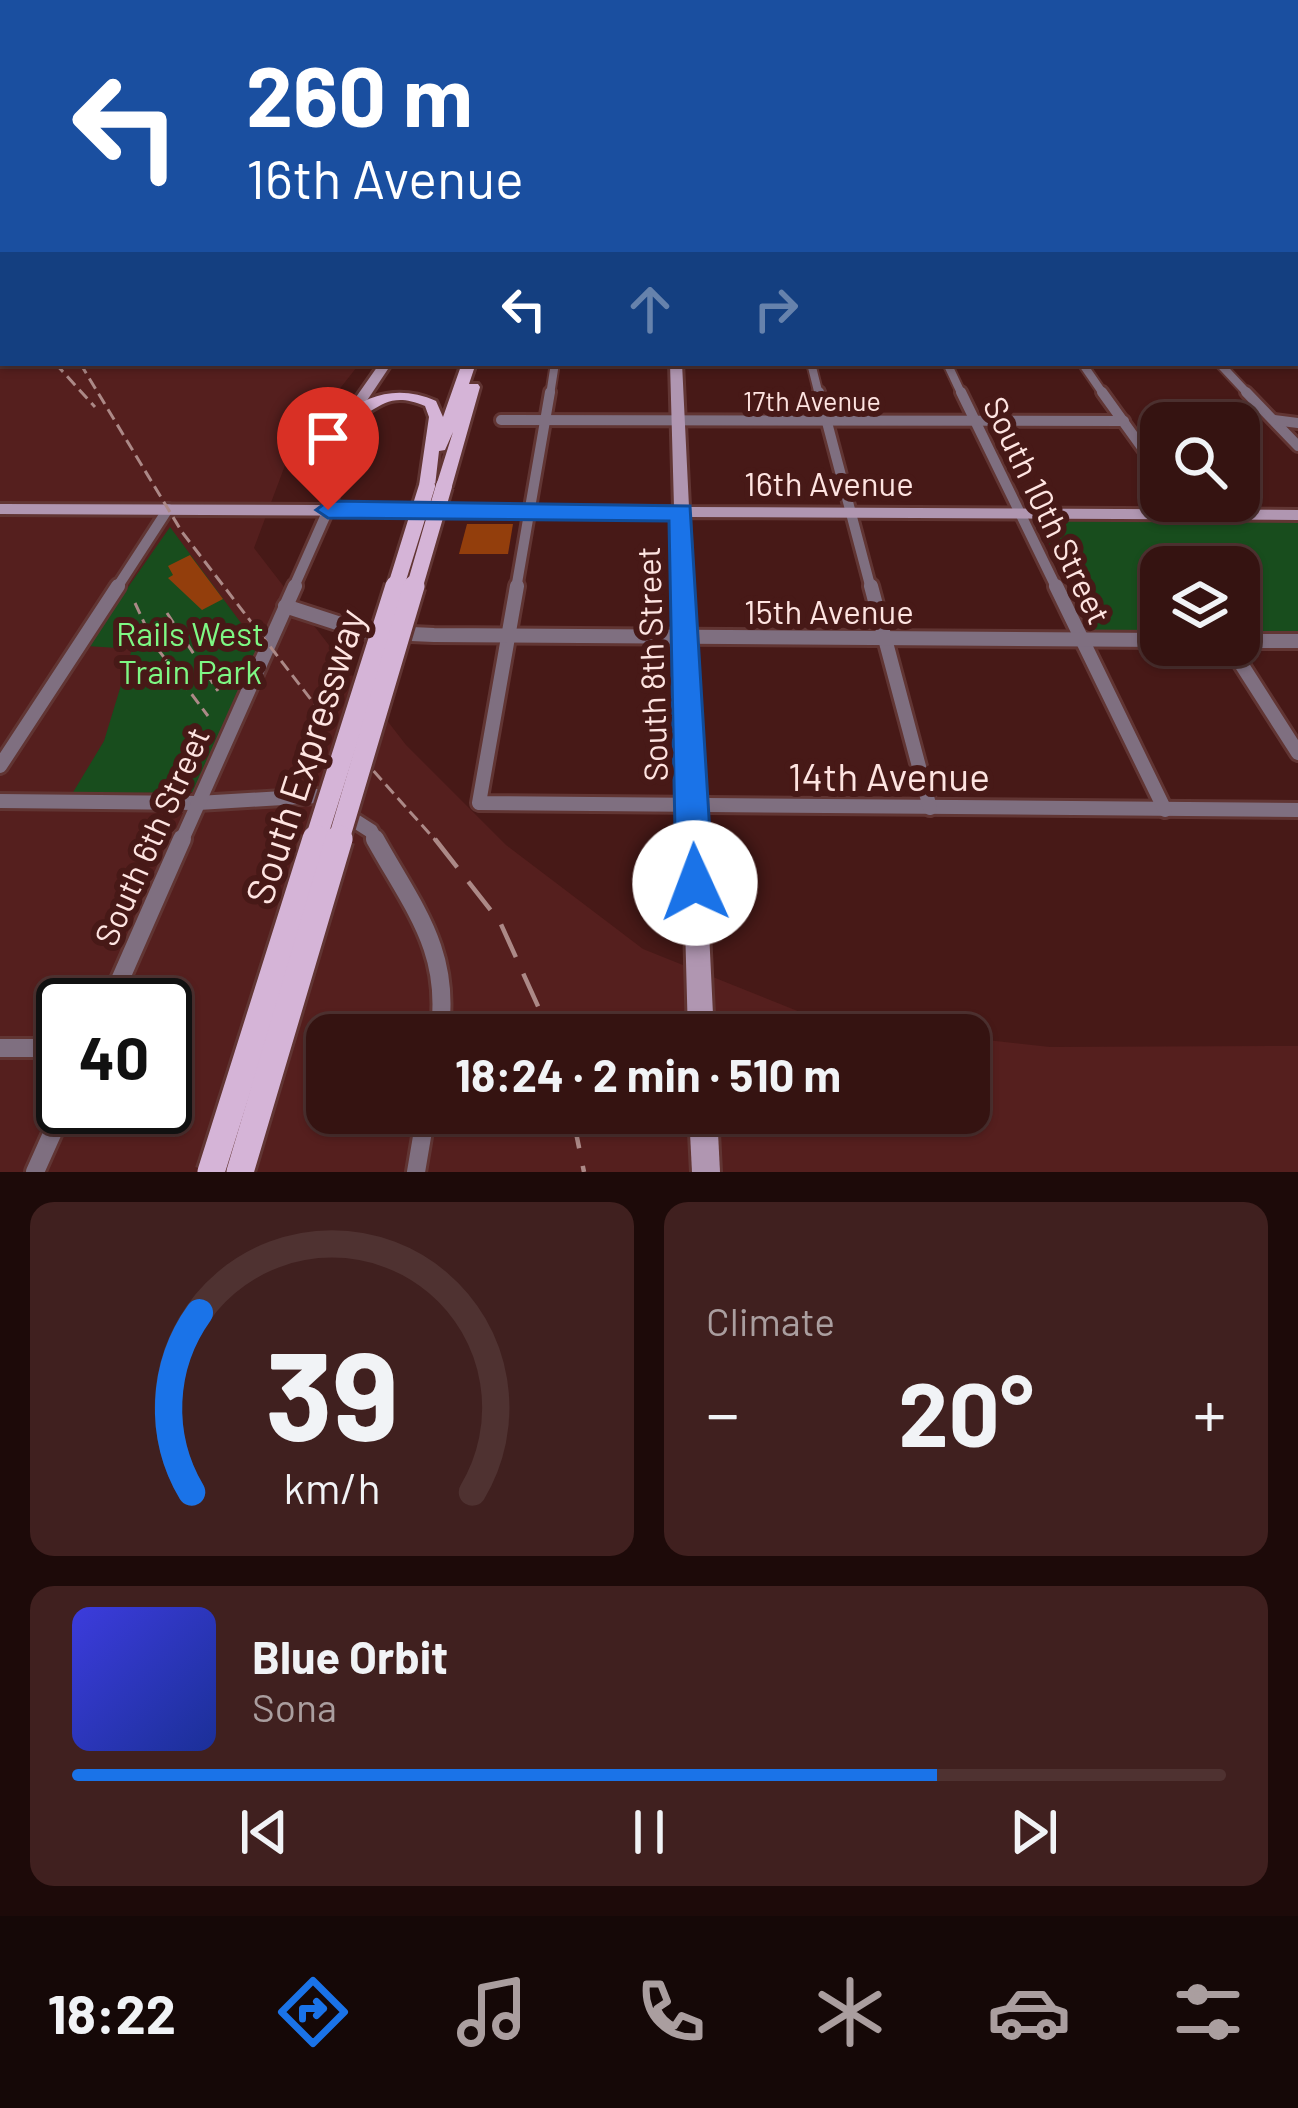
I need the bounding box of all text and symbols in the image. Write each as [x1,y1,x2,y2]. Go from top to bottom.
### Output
text: 260 m [246,43,473,144]
icon: left [48,48,204,204]
text: 16th Avenue [246,145,524,210]
icon: left [491,276,557,342]
icon: ahead [617,276,683,342]
icon: right [743,276,809,342]
street label: 17th Avenue [743,384,881,416]
pin [277,387,379,510]
street label: South 10th Street [976,390,1120,630]
map controls [1140,402,1260,666]
button: search [1140,402,1260,522]
icon: arrive [295,405,361,471]
street label: 16th Avenue [744,463,914,503]
street label: South 8th Street [627,546,675,782]
button: layers [1140,546,1260,666]
street label: 15th Avenue [744,591,914,631]
street label: South Expressway [234,603,374,909]
park label: Rails West Train Park [116,613,264,691]
street label: South 6th Street [85,721,217,951]
street label: 14th Avenue [788,752,990,799]
position arrow [632,820,758,946]
speed limit sign: 40 [36,978,192,1134]
text: 18:24 · 2 min · 510 m [455,1047,841,1101]
text: Climate [706,1297,835,1344]
text: 39 [265,1316,399,1466]
text: 20° [898,1357,1034,1465]
text: − [706,1372,739,1451]
text: + [1193,1372,1226,1451]
text: km/h [283,1461,381,1513]
text: Blue Orbit [252,1629,448,1683]
text: Sona [252,1683,337,1730]
icon: previous [231,1799,297,1865]
icon: pause [616,1799,682,1865]
icon: next [1001,1799,1067,1865]
icon: directions [271,1970,355,2054]
icon: music [450,1970,534,2054]
icon: phone [629,1970,713,2054]
icon: climate [808,1970,892,2054]
icon: car [987,1970,1071,2054]
icon: filters [1166,1970,1250,2054]
text: 18:22 [48,1980,176,2045]

